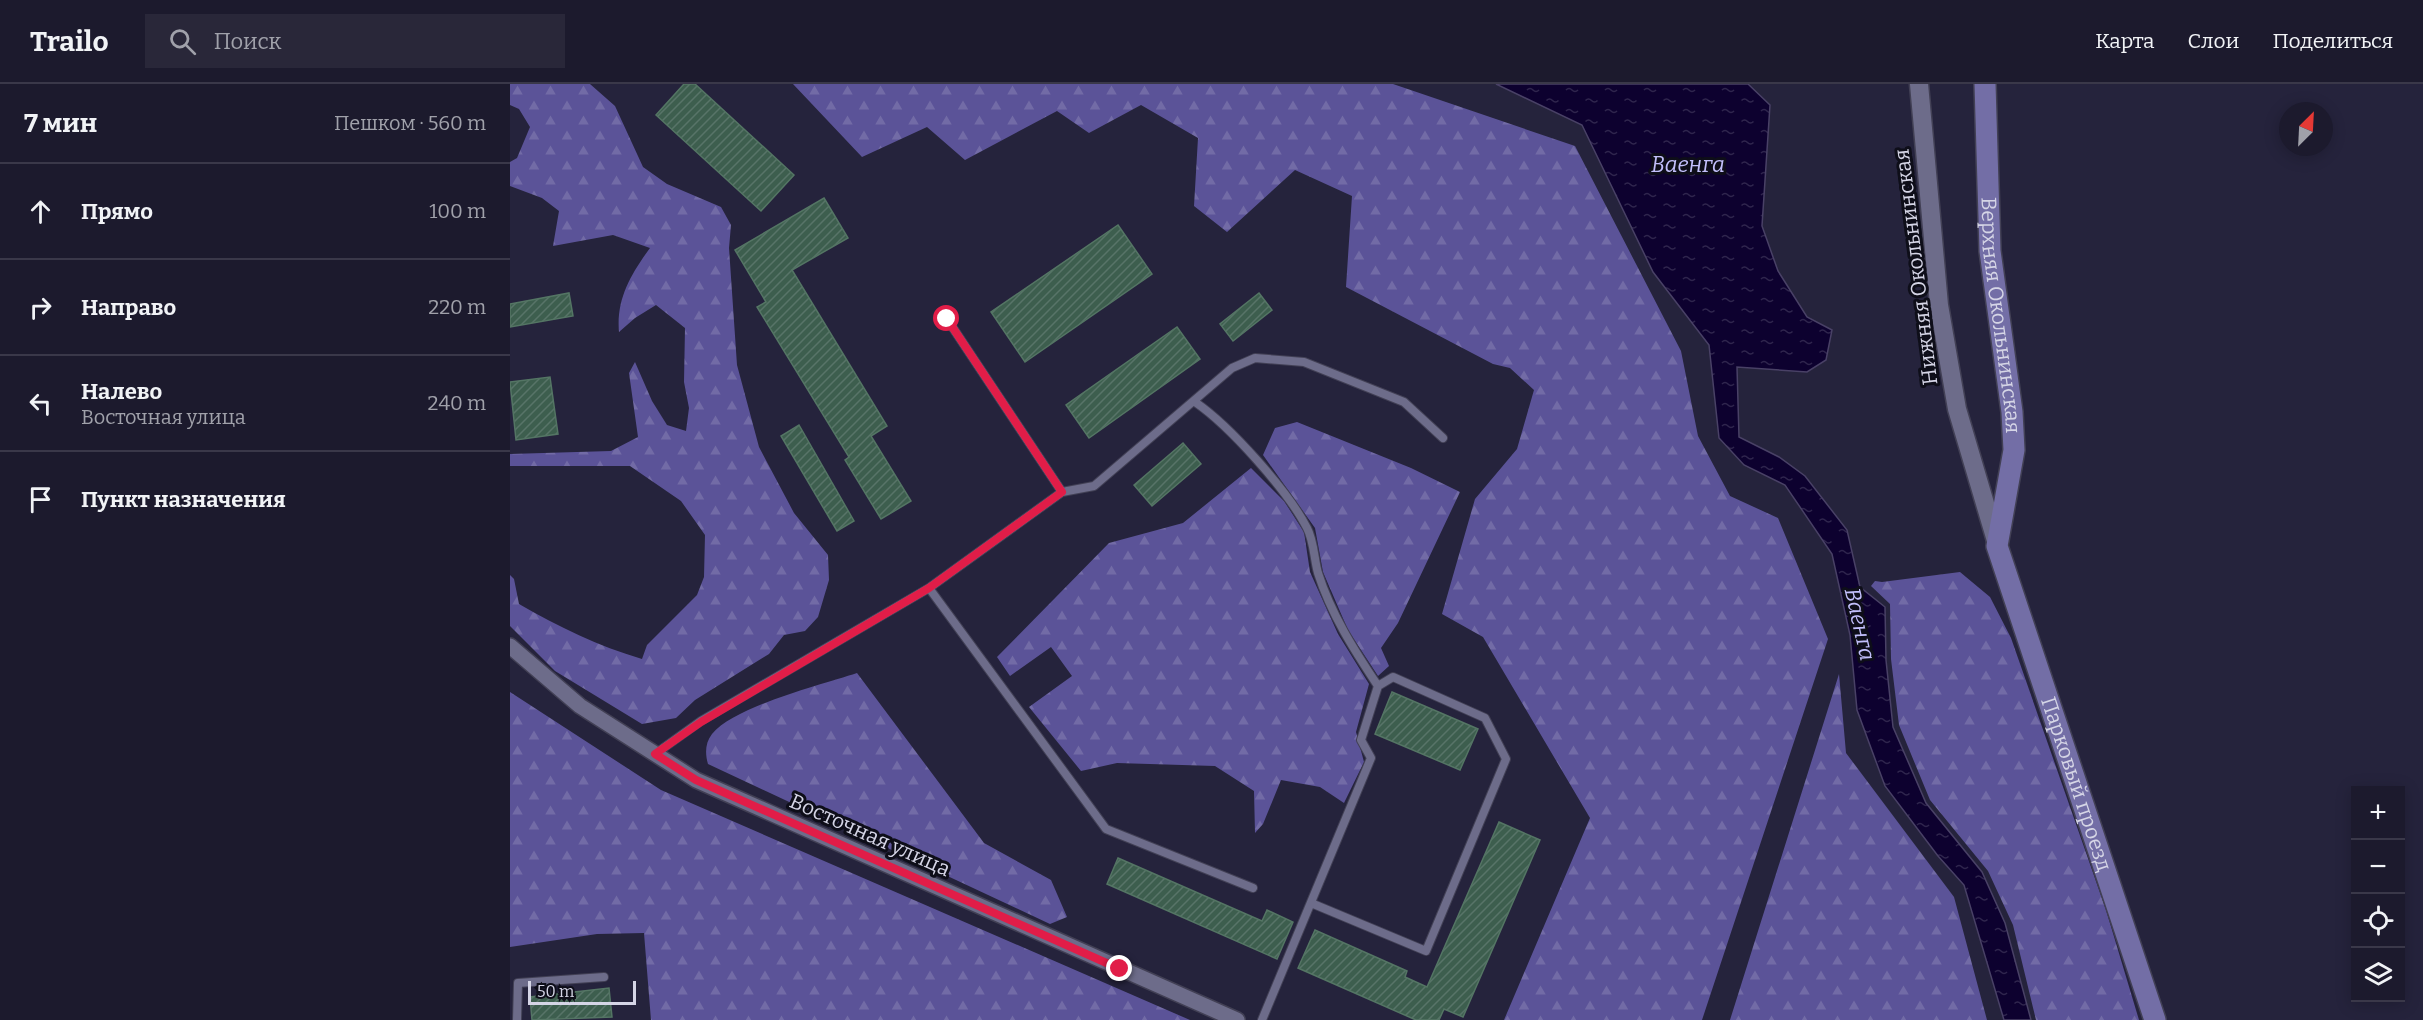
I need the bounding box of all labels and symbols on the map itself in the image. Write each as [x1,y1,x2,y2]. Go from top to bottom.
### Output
north arrow [2279,102,2333,156]
street label: Нижняя Окольнинская [1889,147,1943,387]
water label: Ваенга [1651,151,1725,178]
street label: Верхняя Окольнинская [1975,197,2026,434]
route start [933,305,959,331]
water label: Ваенга [1839,585,1881,663]
street label: Парковый проезд [2035,693,2118,875]
street label: Восточная улица [786,788,955,882]
route end [1106,955,1132,981]
scale bar [528,978,636,1006]

